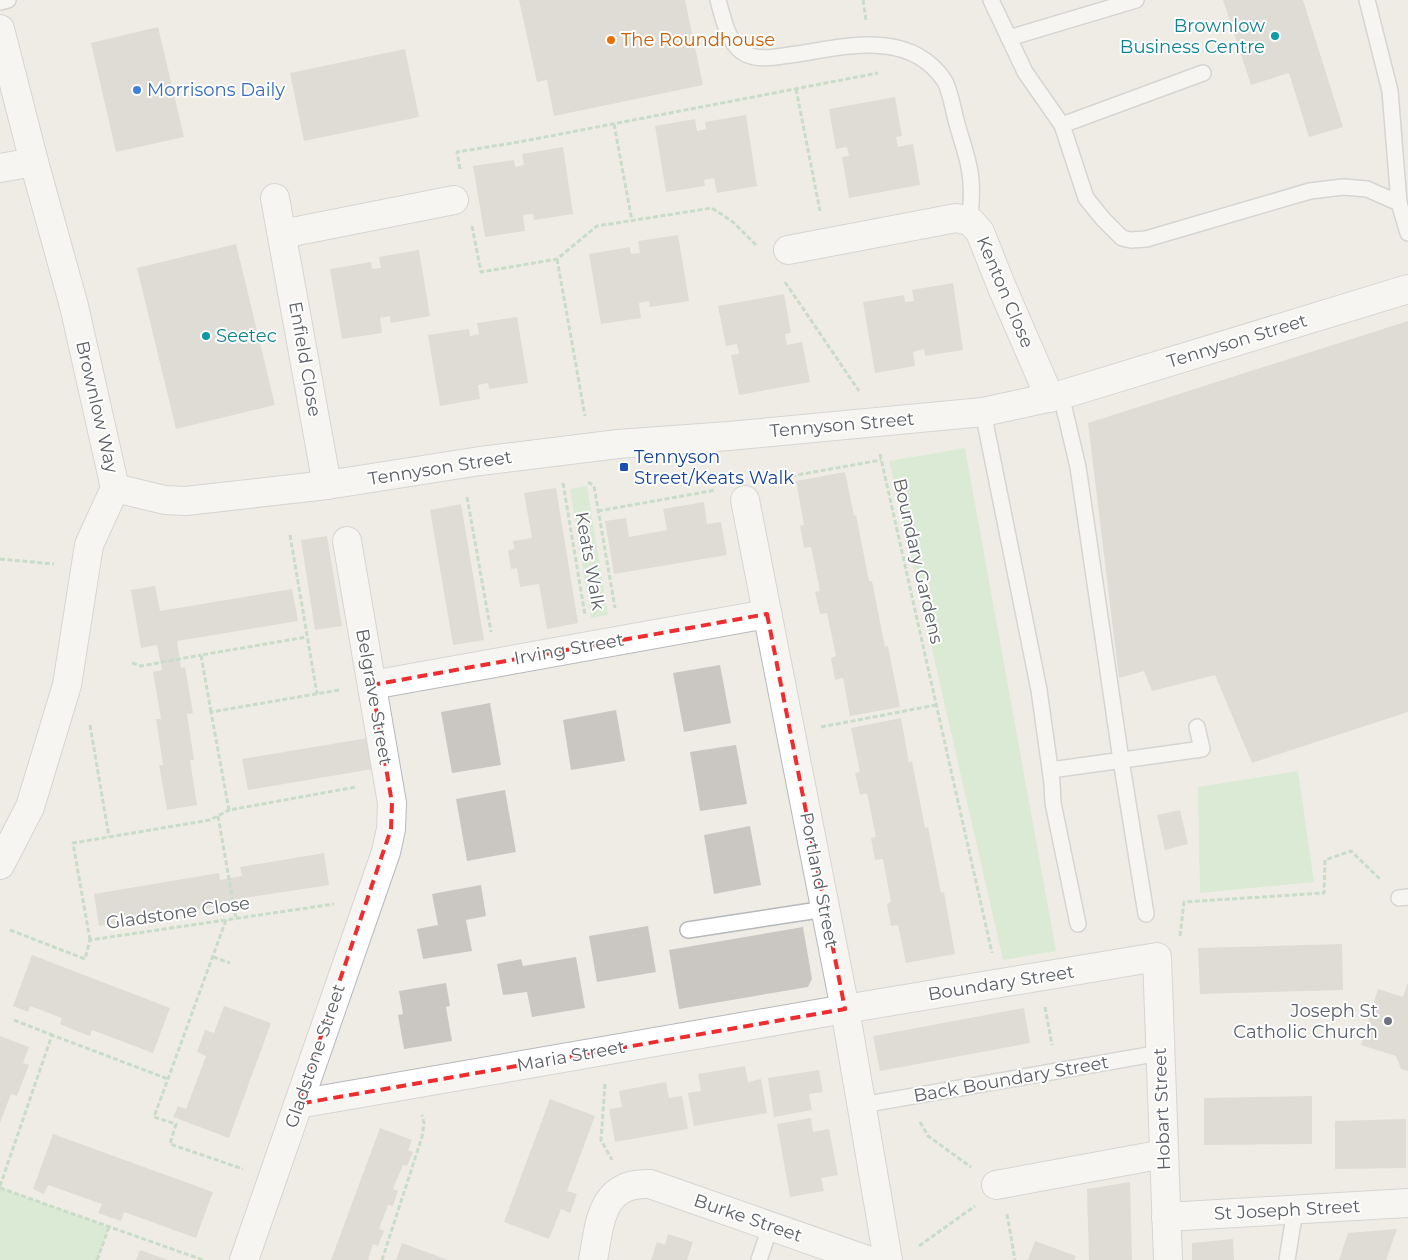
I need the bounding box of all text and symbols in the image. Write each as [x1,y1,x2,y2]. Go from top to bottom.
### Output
place label: Brownlow Business Centre [1120,15,1265,58]
place label: The Roundhouse [621,29,775,51]
marker: Brownlow Business Centre [1269,30,1281,42]
marker: The Roundhouse [605,34,617,46]
place label: Morrisons Daily [147,79,285,101]
marker: Morrisons Daily [131,84,143,96]
street label: Kenton Close [972,233,1038,351]
street label: Enfield Close [284,300,326,418]
street label: Tennyson Street [1164,309,1310,373]
place label: Seetec [216,325,277,347]
marker: Seetec [200,330,212,342]
street label: Brownlow Way [71,339,123,475]
street label: Tennyson Street [769,408,915,442]
street label: Tennyson Street [367,446,513,490]
place label: Tennyson Street/Keats Walk [634,446,794,489]
marker: Tennyson Street/Keats Walk [618,461,630,473]
street label: Boundary Gardens [888,476,948,646]
street label: Keats Walk [571,510,610,612]
street label: Belgrave Street [351,627,397,767]
street label: Irving Street [512,629,626,669]
street label: Portland Street [795,810,843,950]
street label: Gladstone Close [105,892,251,934]
street label: Boundary Street [926,961,1076,1005]
street label: Gladstone Street [280,981,350,1131]
place label: Joseph St Catholic Church [1233,1000,1378,1043]
marker: Joseph St Catholic Church [1382,1015,1394,1027]
street label: Maria Street [515,1036,627,1076]
street label: Hobart Street [1149,1047,1175,1171]
street label: Back Boundary Street [912,1051,1110,1107]
street label: Burke Street [691,1189,805,1247]
street label: St Joseph Street [1213,1195,1361,1225]

